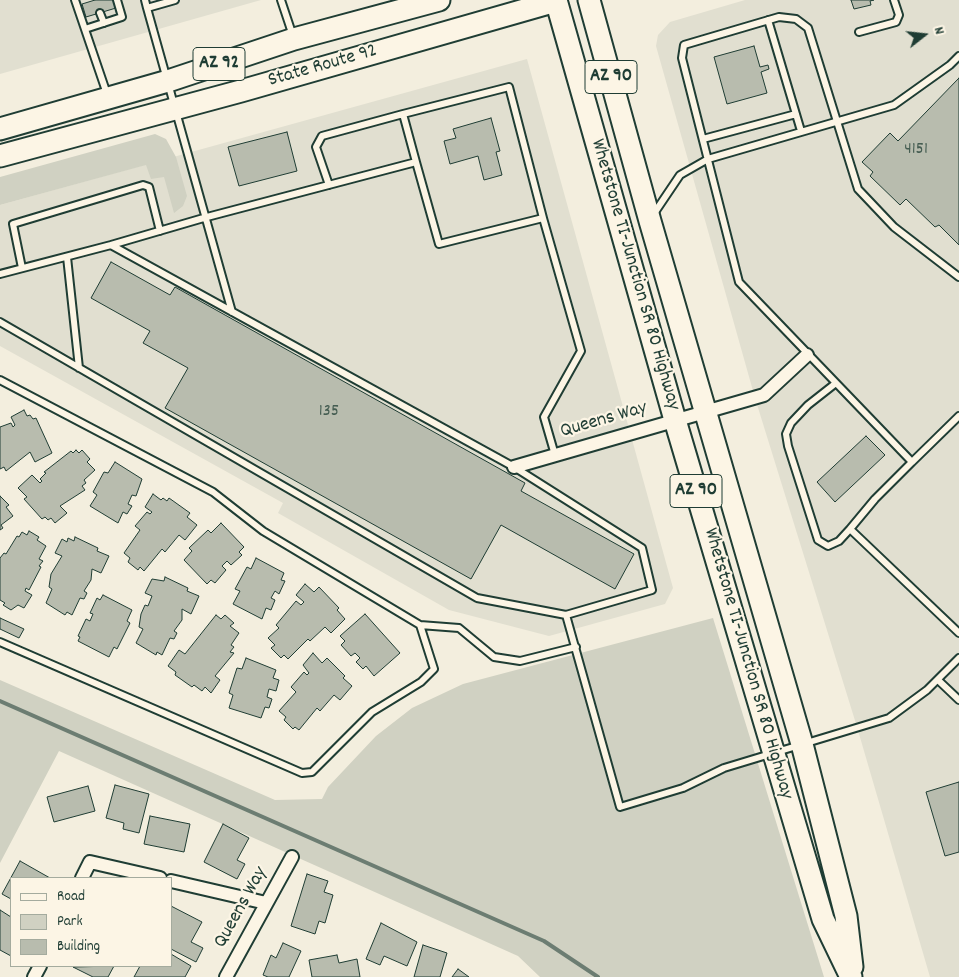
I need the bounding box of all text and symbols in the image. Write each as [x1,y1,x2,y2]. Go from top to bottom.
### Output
north arrow [899,10,949,60]
text: N [928,25,949,37]
street label: State Route 92 [266,40,380,94]
road number: AZ 92 [193,48,245,80]
road number: AZ 90 [585,61,637,94]
street label: Whetstone TI-Junction SR 80 Highway [584,137,684,413]
house number: 4151 [904,140,928,162]
street label: Queens Way [558,397,650,445]
house number: 135 [319,402,339,424]
road number: AZ 90 [670,474,722,508]
street label: Whetstone TI-Junction SR 80 Highway [697,526,797,802]
street label: Queens Way [210,863,274,953]
legend [10,877,172,967]
text: Road [57,886,85,908]
text: Park [57,911,83,933]
text: Building [57,936,100,958]

